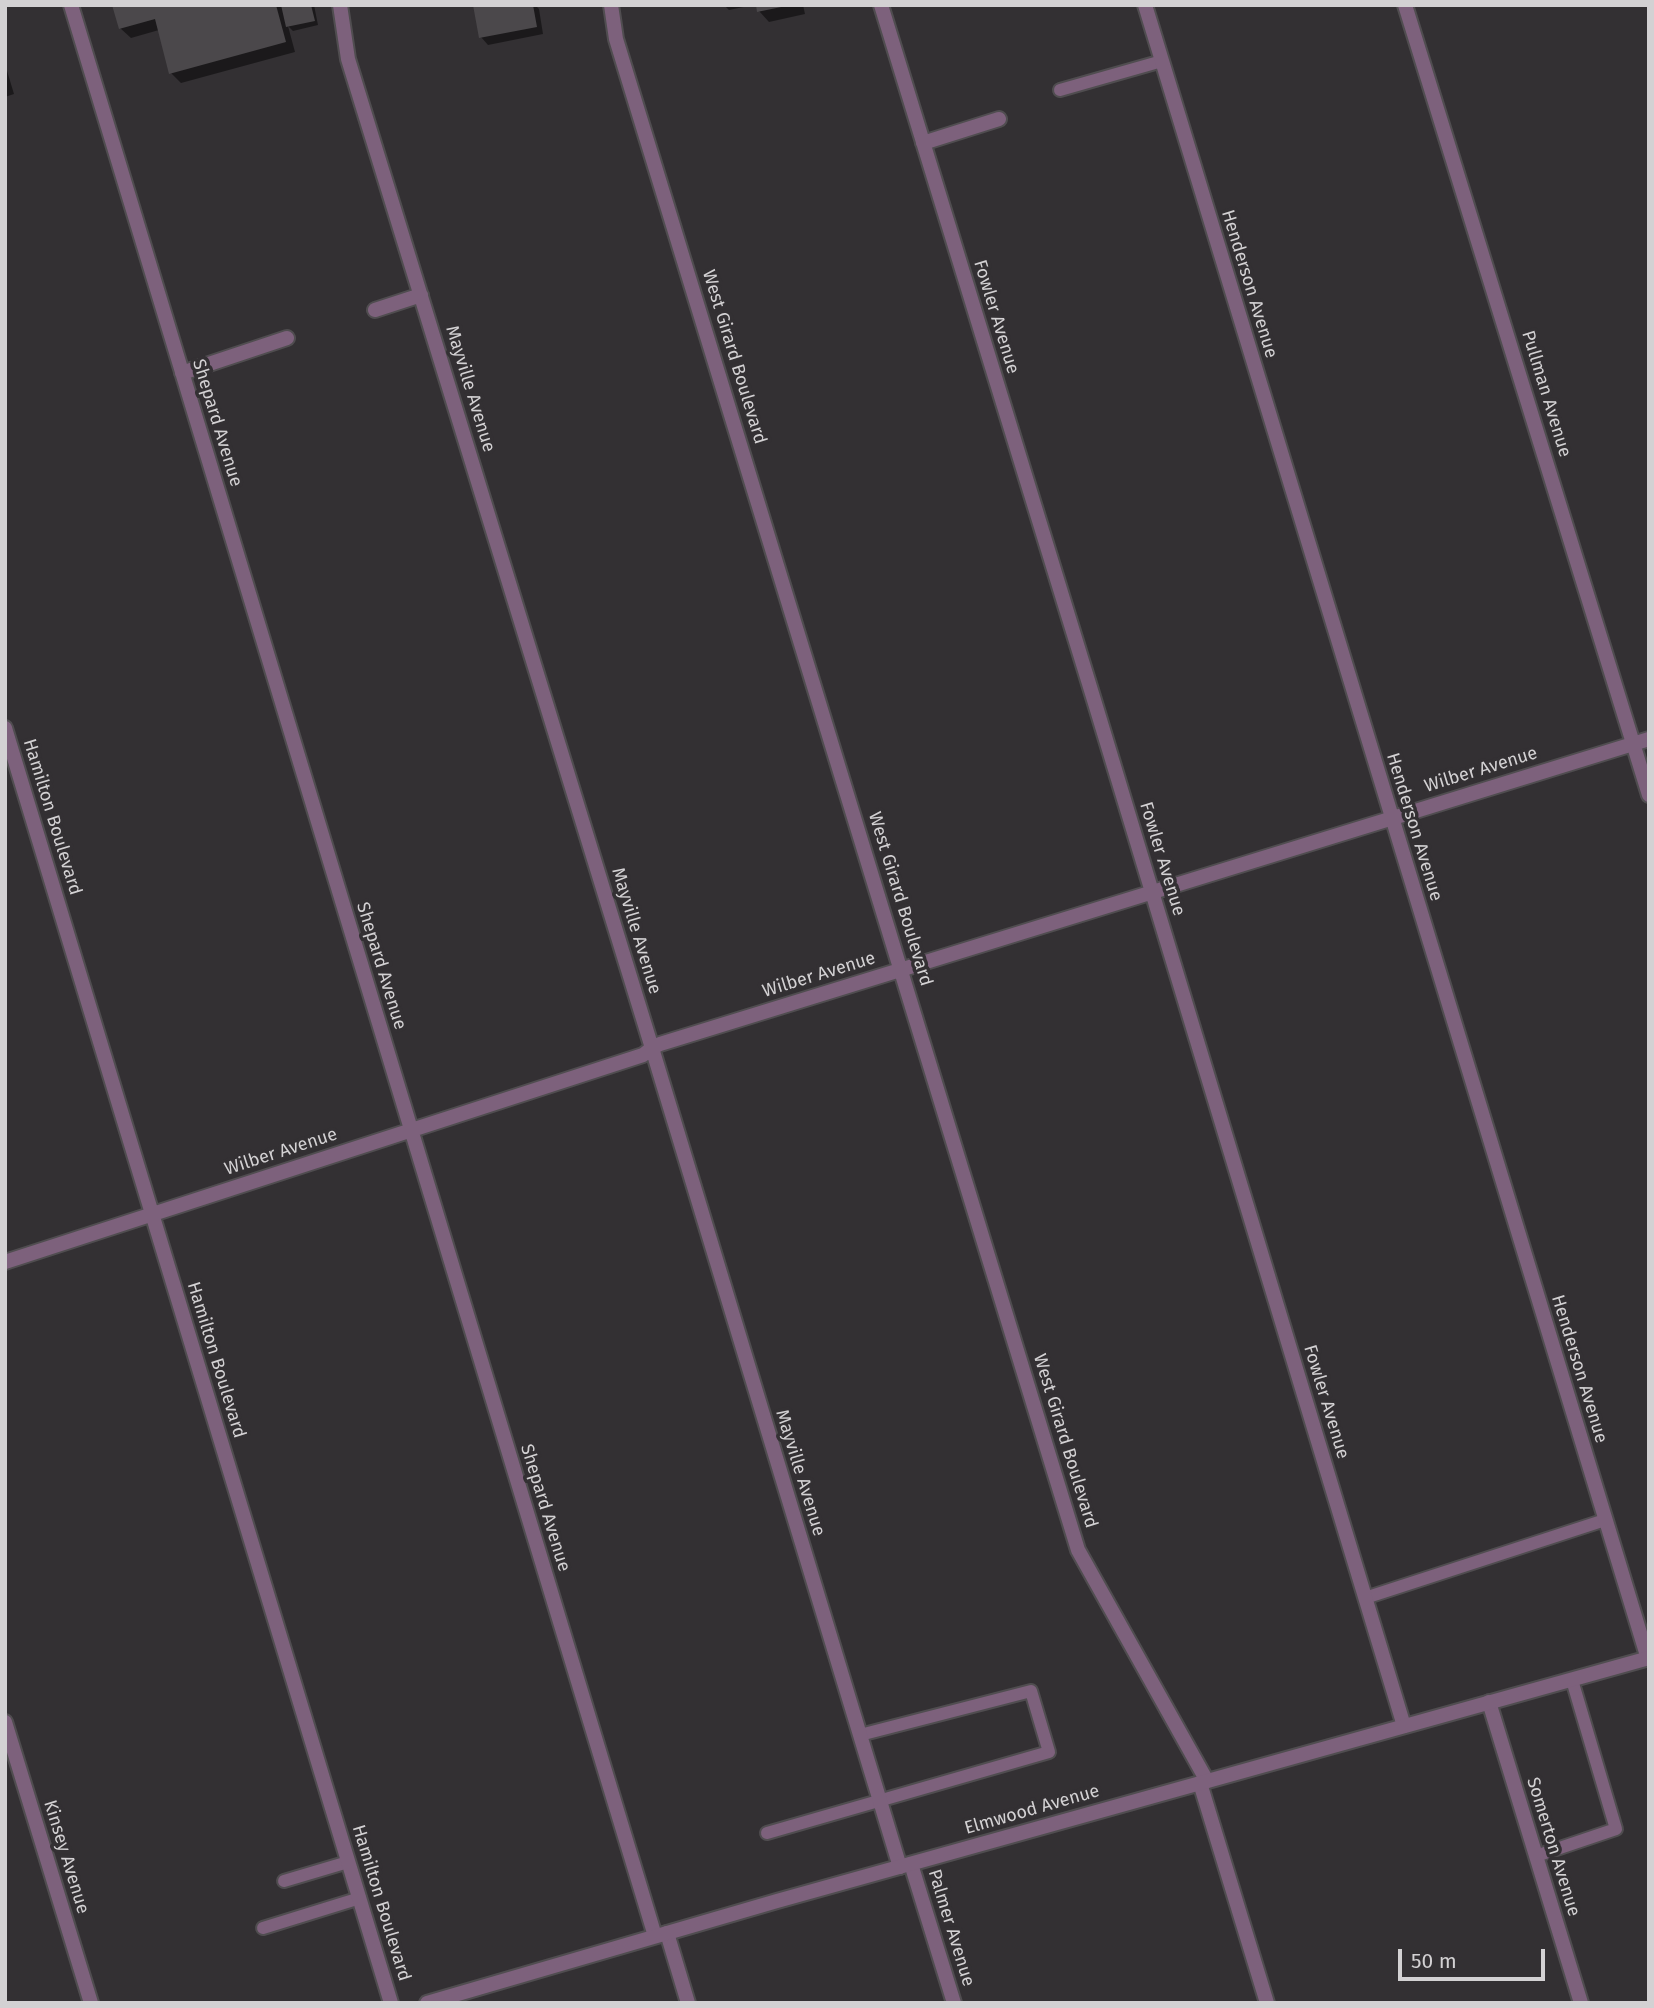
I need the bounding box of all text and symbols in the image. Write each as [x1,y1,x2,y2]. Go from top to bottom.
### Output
street label: Henderson Avenue [1216,207,1282,361]
street label: Fowler Avenue [968,257,1024,377]
street label: West Girard Boulevard [697,267,771,447]
street label: Mayville Avenue [441,323,499,455]
street label: Pullman Avenue [1516,328,1576,460]
street label: Shepard Avenue [187,357,247,489]
street label: Hamilton Boulevard [18,736,86,898]
street label: Wilber Avenue [1422,743,1540,797]
street label: Henderson Avenue [1381,750,1447,904]
street label: Fowler Avenue [1134,799,1190,919]
street label: West Girard Boulevard [863,809,937,989]
street label: Mayville Avenue [607,865,665,997]
street label: Shepard Avenue [351,900,411,1032]
street label: Wilber Avenue [760,948,878,1002]
street label: Wilber Avenue [222,1124,340,1180]
street label: Hamilton Boulevard [182,1279,250,1441]
street label: Henderson Avenue [1546,1292,1612,1446]
street label: Fowler Avenue [1298,1342,1354,1462]
street label: West Girard Boulevard [1028,1351,1102,1531]
street label: Mayville Avenue [771,1407,829,1539]
street label: Shepard Avenue [515,1442,575,1574]
street label: Somerton Avenue [1522,1775,1584,1919]
street label: Elmwood Avenue [962,1780,1102,1840]
street label: Kinsey Avenue [38,1798,94,1916]
street label: Hamilton Boulevard [347,1822,415,1984]
street label: Palmer Avenue [923,1867,979,1989]
scale bar [1402,1934,1549,1978]
text: 50 m [1411,1948,1457,1974]

